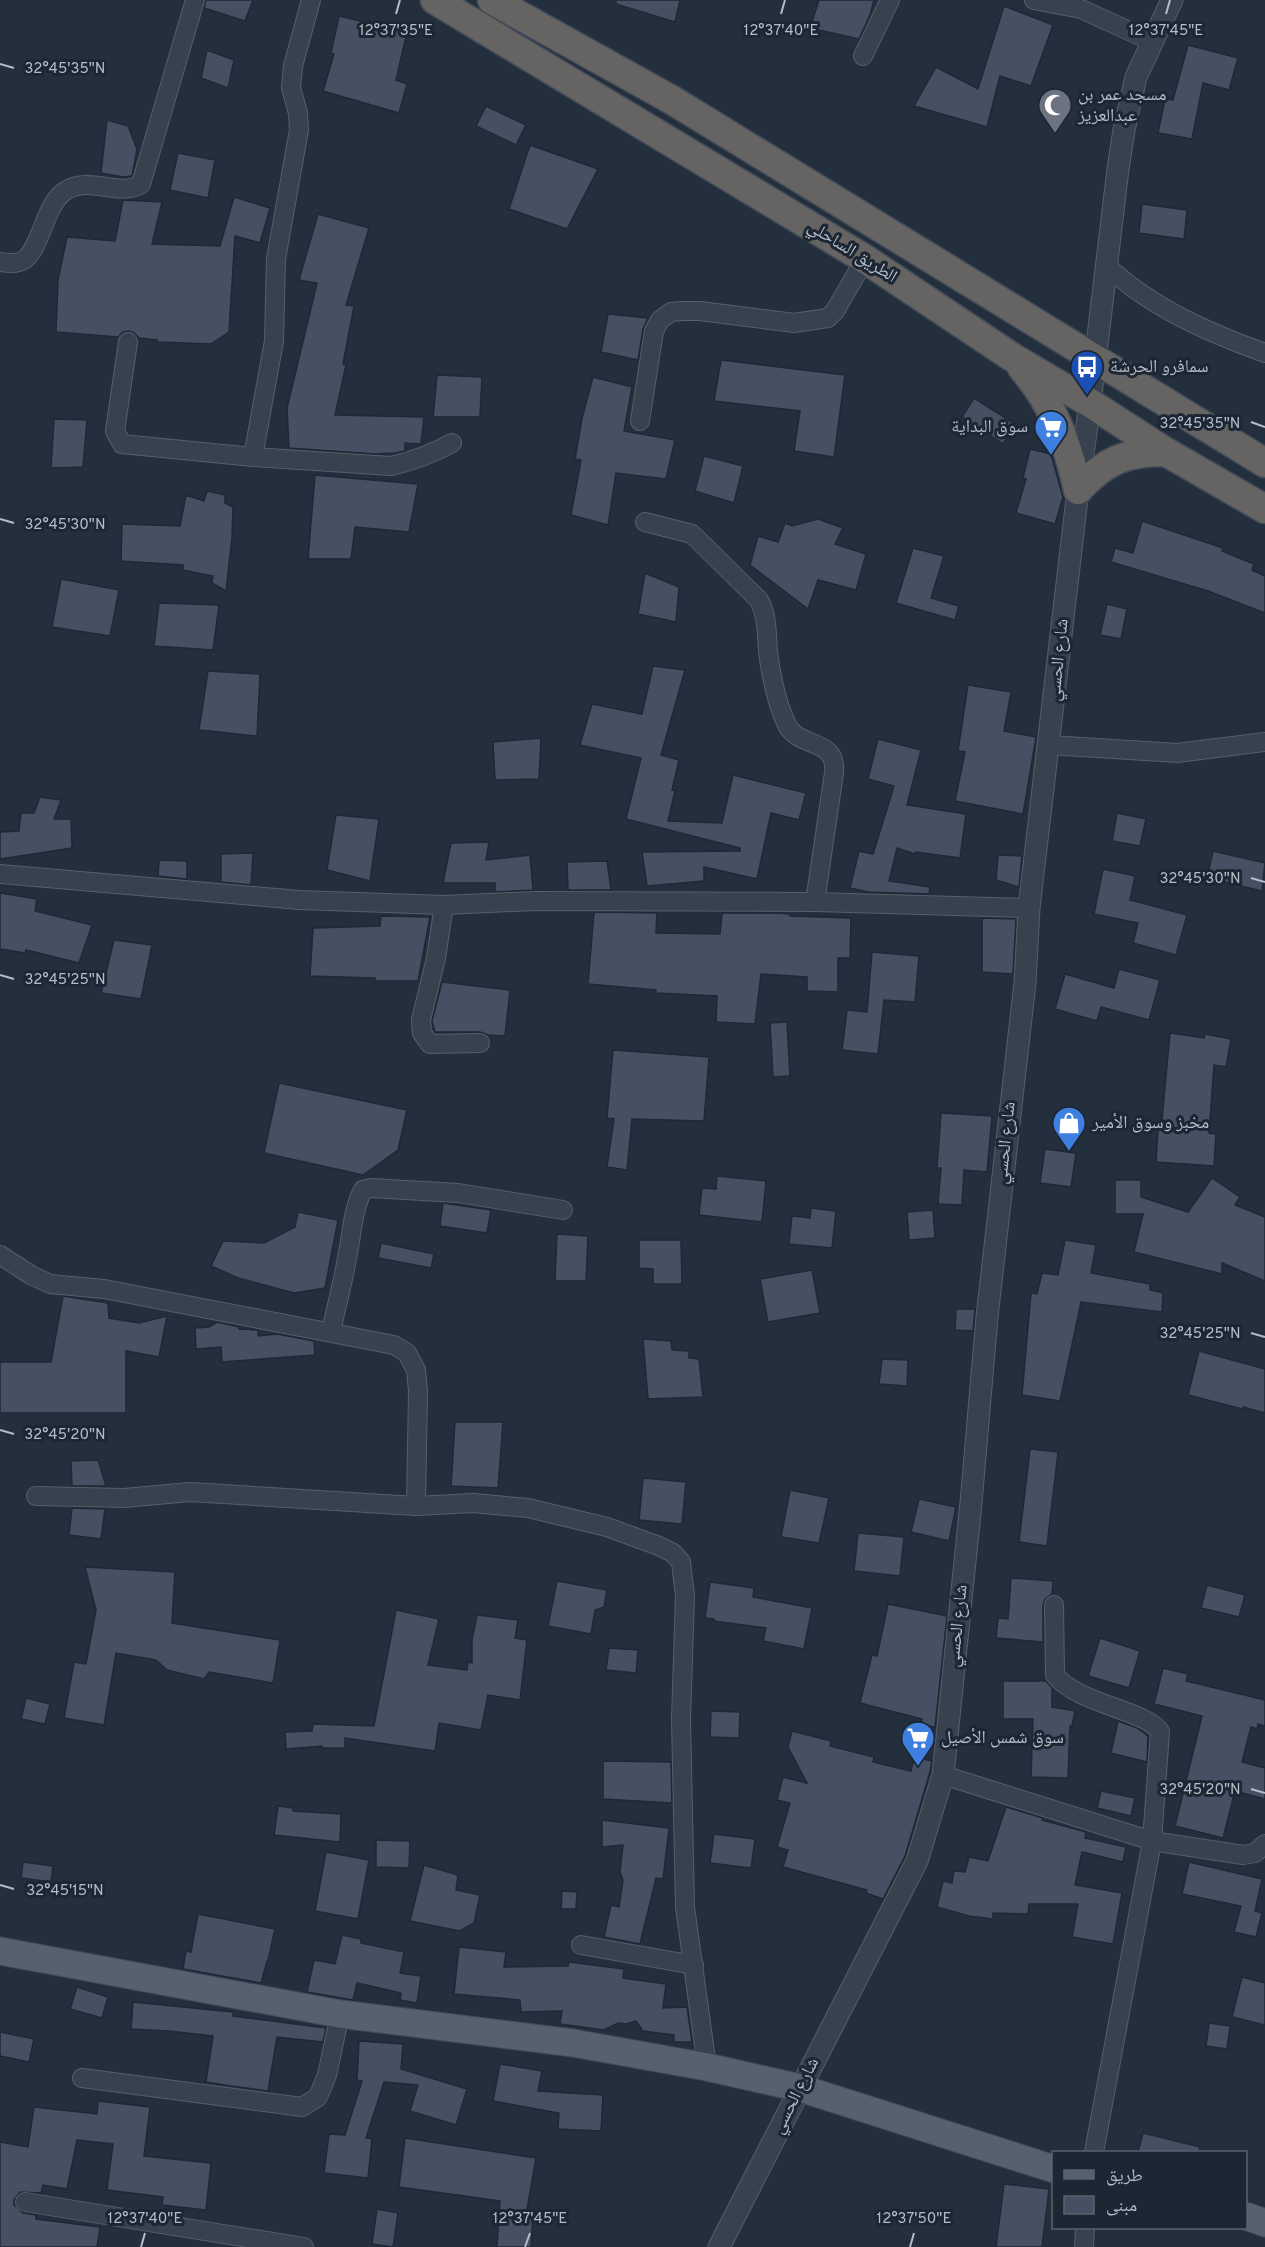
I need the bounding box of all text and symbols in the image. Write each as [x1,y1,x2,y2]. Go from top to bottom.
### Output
text: 12°37'35"E [359,22,433,41]
text: 12°37'40"E [744,22,818,41]
text: 12°37'45"E [1129,22,1203,41]
text: 32°45'35"N [25,60,105,79]
place label: مسجد عمر بن عبدالعزيز [1077,84,1166,128]
mosque icon: مسجد عمر بن عبدالعزيز [1037,87,1073,134]
street label: الطريق الساحلي [802,215,901,290]
bus stop icon: سمافرو الحرشة [1069,349,1105,396]
place label: سمافرو الحرشة [1110,356,1209,379]
supermarket icon: سوق البداية [1033,409,1069,456]
text: 32°45'35"N [1160,415,1240,434]
place label: سوق البداية [951,416,1028,439]
text: 32°45'30"N [24,516,106,535]
street label: شارع الحسي [1043,618,1076,703]
text: 32°45'30"N [1159,870,1241,889]
text: 32°45'25"N [24,971,106,990]
street label: شارع الحسي [990,1101,1023,1186]
shop icon: مخبز وسوق الأمير [1051,1105,1087,1152]
place label: مخبز وسوق الأمير [1091,1112,1209,1135]
text: 32°45'25"N [1159,1325,1241,1344]
text: 32°45'20"N [24,1426,106,1445]
street label: شارع الحسي [942,1584,975,1669]
supermarket icon: سوق شمس الأصيل [900,1720,936,1767]
place label: سوق شمس الأصيل [941,1727,1064,1750]
text: 32°45'20"N [1159,1781,1241,1800]
text: 32°45'15"N [26,1882,104,1901]
street label: شارع الحسي [767,2054,826,2139]
legend [1052,2151,1247,2229]
text: طريق [1106,2165,1143,2188]
text: مبنى [1106,2195,1137,2218]
text: 12°37'40"E [108,2210,182,2229]
text: 12°37'45"E [493,2210,567,2229]
text: 12°37'50"E [877,2210,951,2229]

